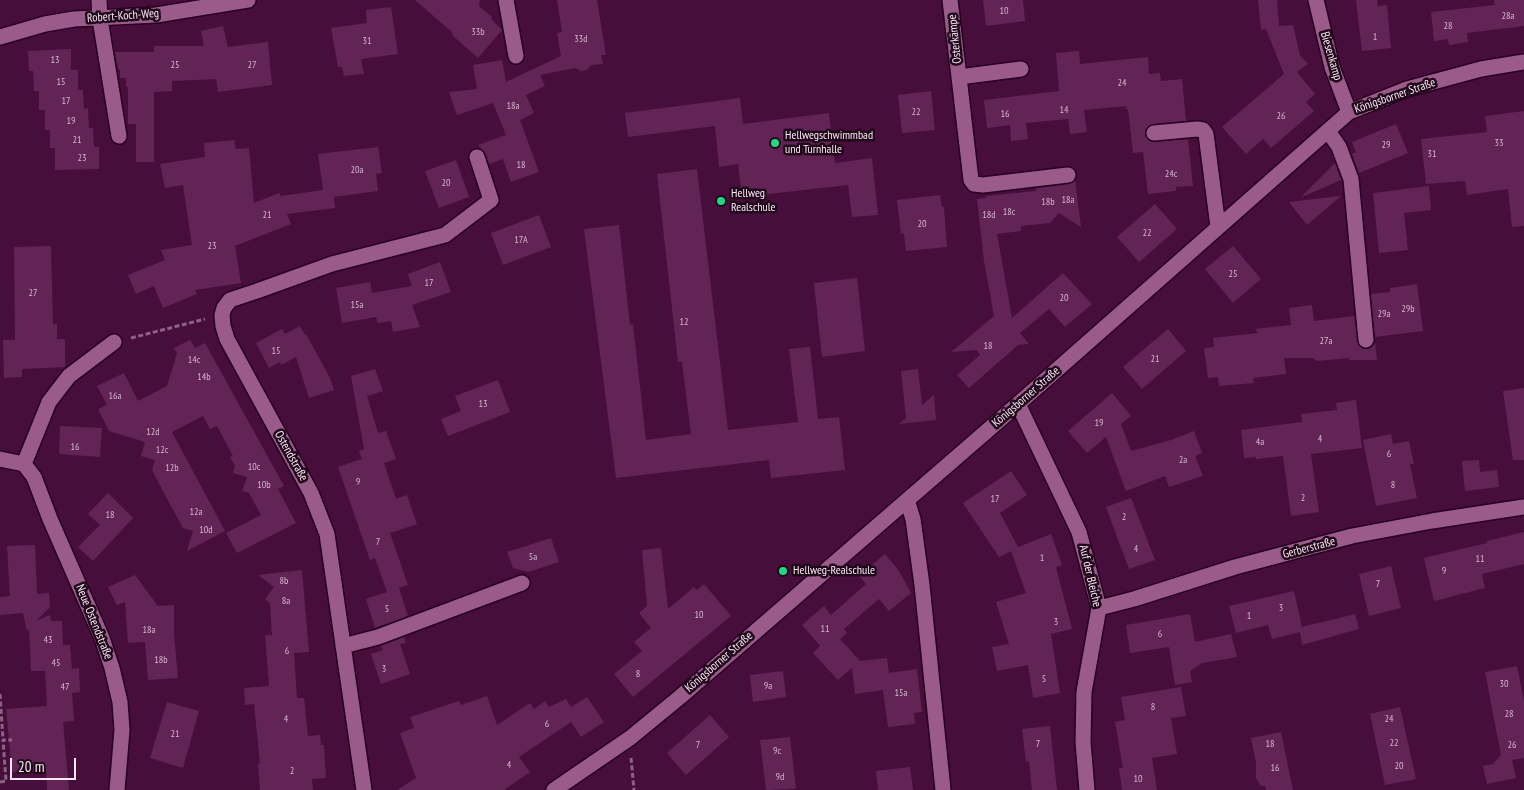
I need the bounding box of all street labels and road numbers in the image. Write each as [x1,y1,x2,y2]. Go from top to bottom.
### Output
street label: Robert-Koch-Weg [87,6,159,26]
street label: Osterkämpe [945,14,965,64]
street label: Biesenkamp [1317,30,1345,82]
street label: Königsborner Straße [1353,75,1437,117]
street label: Königsborner Straße [989,364,1063,430]
street label: Ostendstraße [271,428,311,484]
street label: Gerberstraße [1281,534,1337,562]
street label: Auf der Bleiche [1076,544,1104,608]
street label: Neue Ostendstraße [72,582,116,662]
street label: Königsborner Straße [682,629,756,695]

